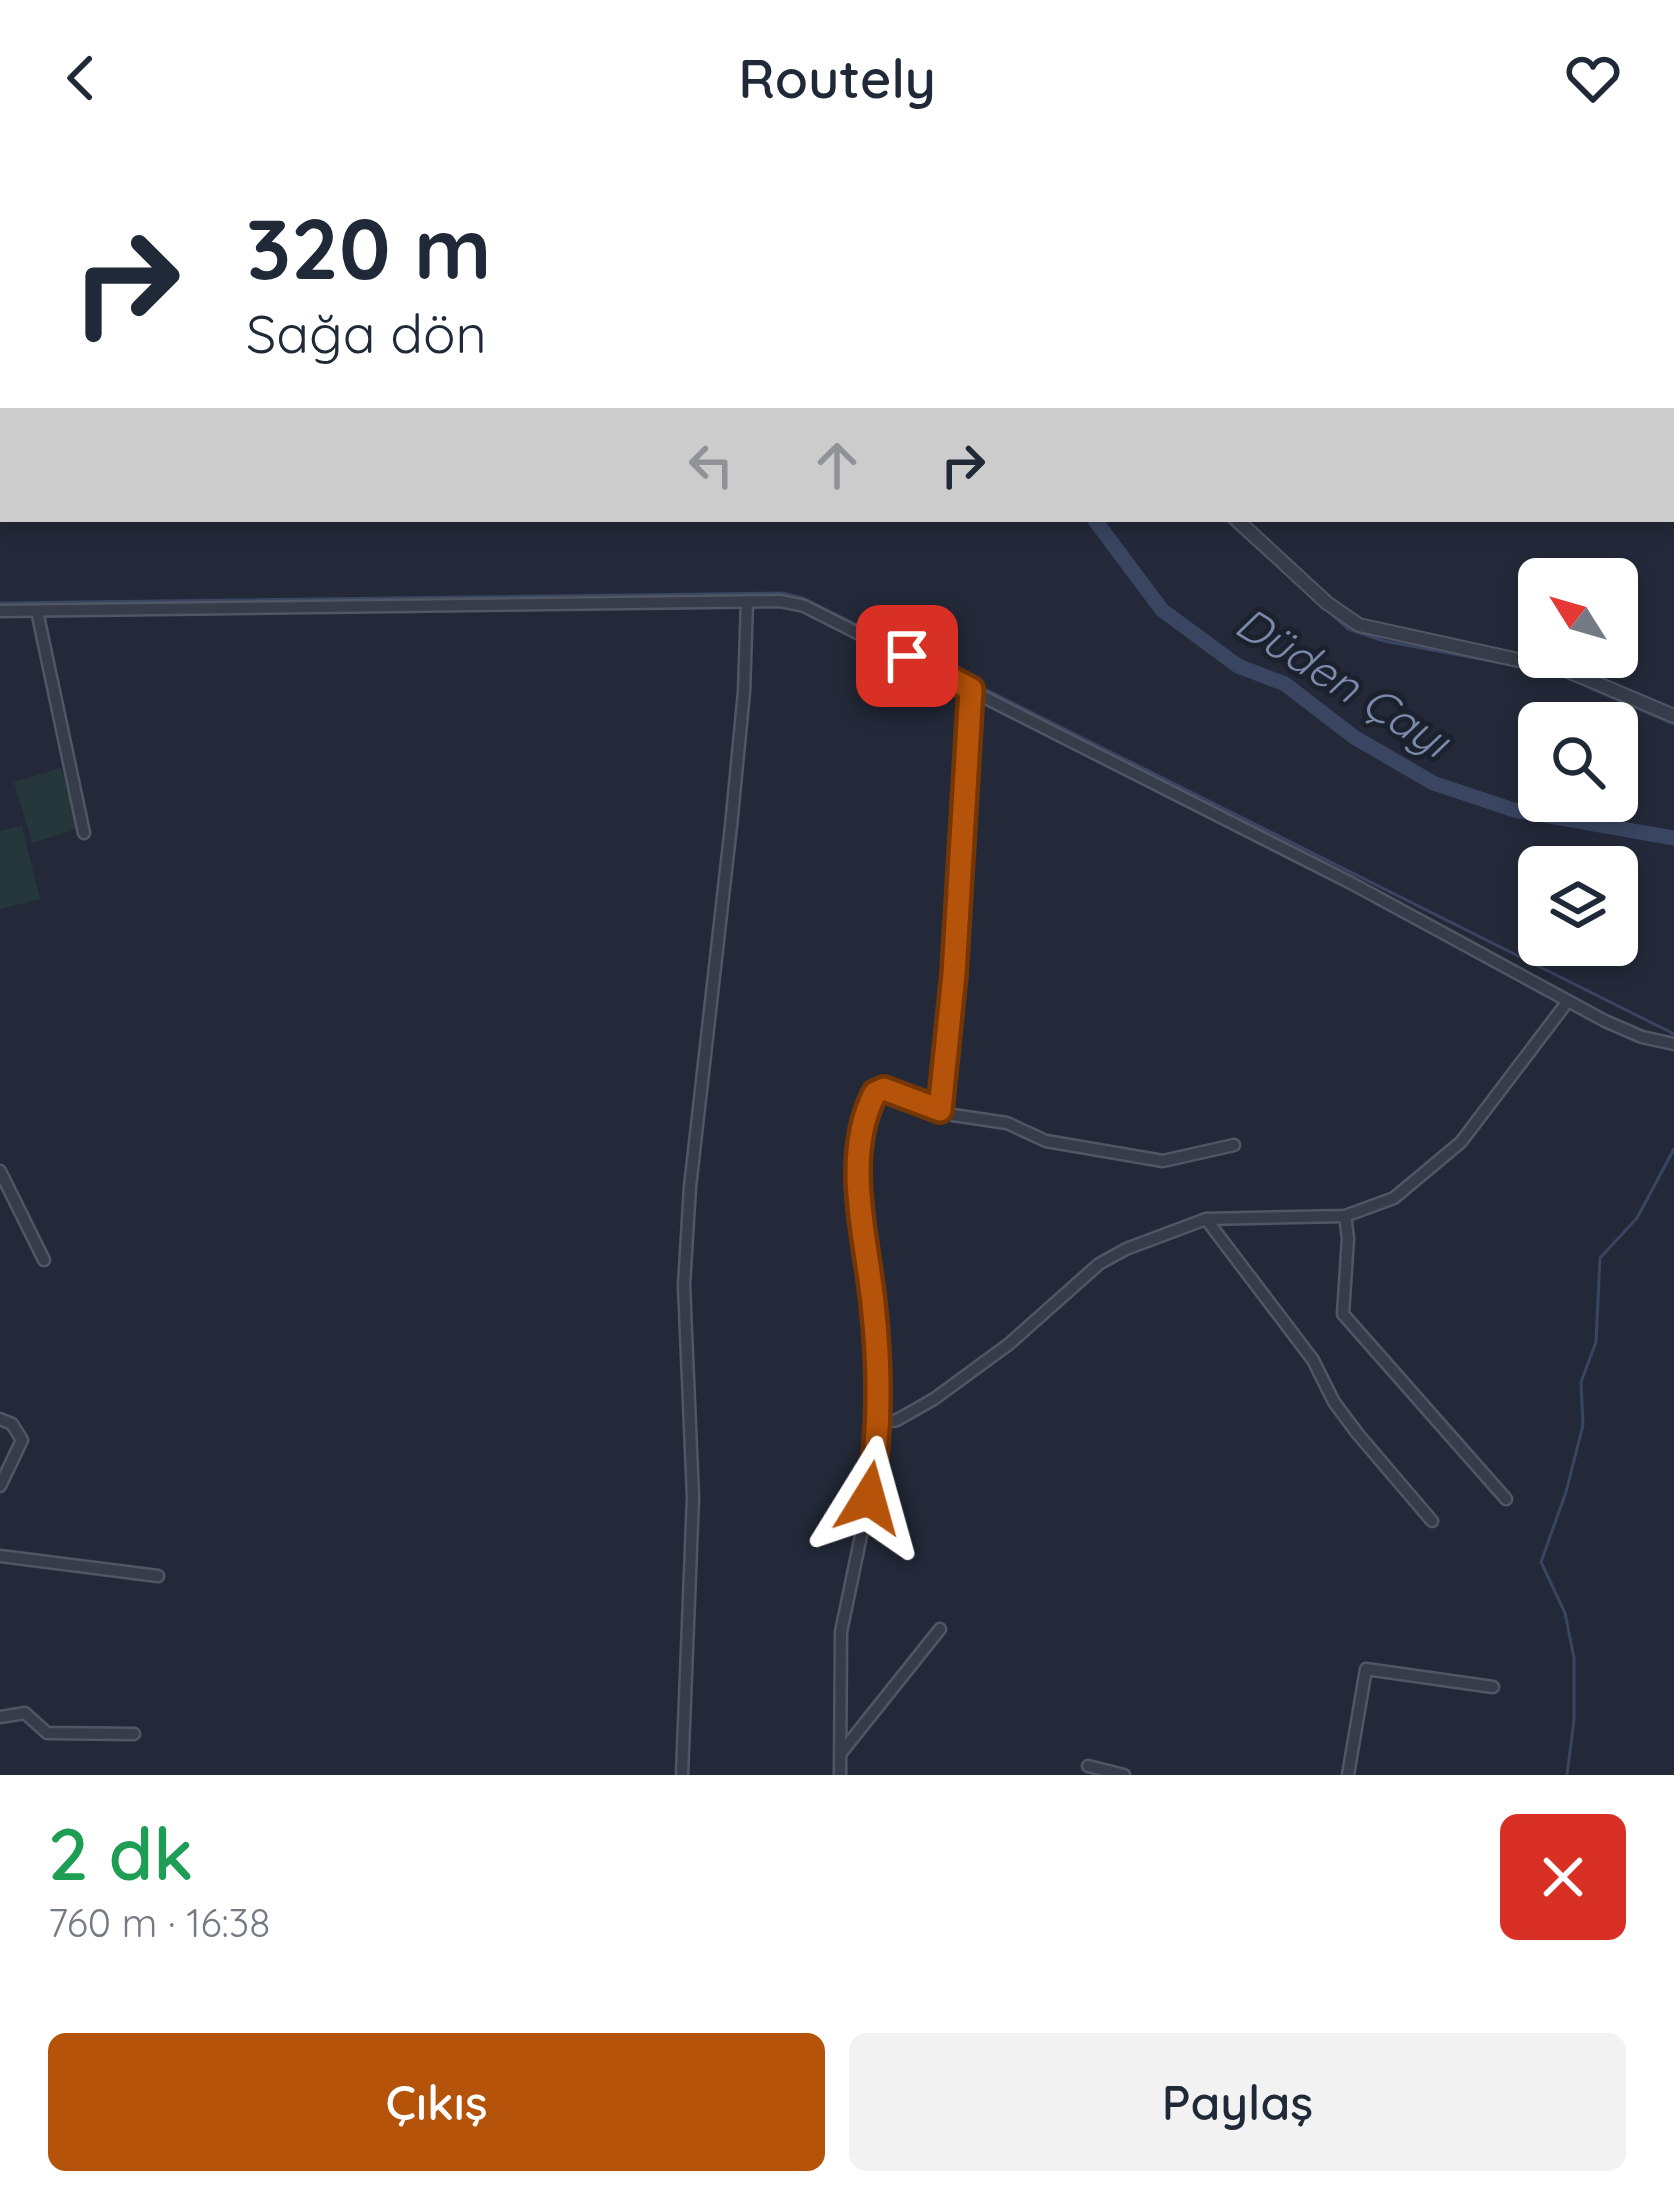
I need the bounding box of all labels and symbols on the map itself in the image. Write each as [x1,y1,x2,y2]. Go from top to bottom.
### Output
north arrow [1518,558,1638,678]
water label: Düden Çayı [1226,593,1462,770]
pin [856,605,958,707]
position arrow [806,1435,932,1561]

